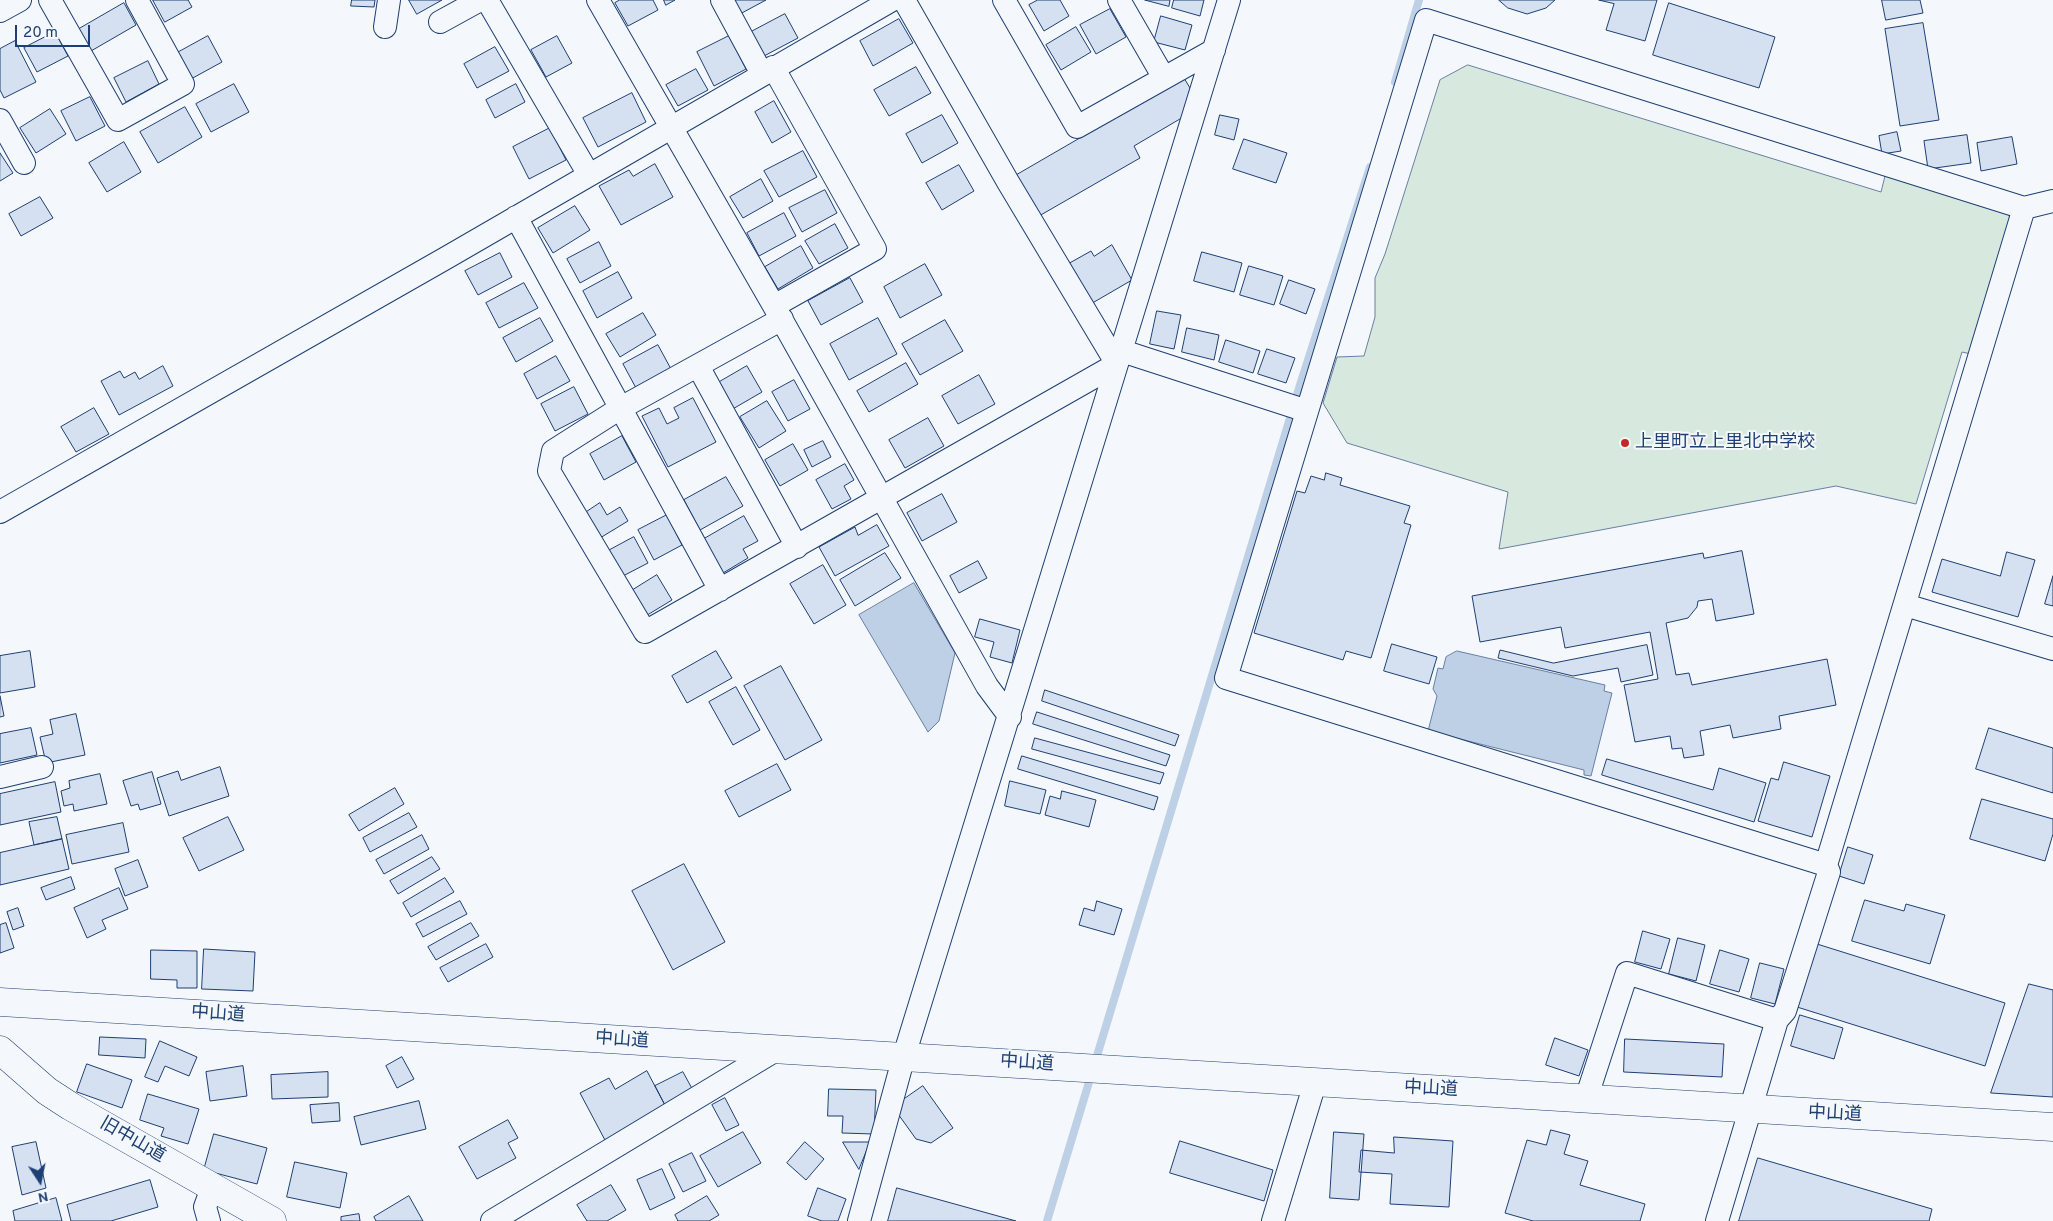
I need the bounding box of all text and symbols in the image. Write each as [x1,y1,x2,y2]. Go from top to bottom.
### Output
scale bar [18,15,92,47]
text: 20 m [23,24,58,43]
place label: 上里町立上里北中学校 [1635,432,1815,454]
marker: 上里町立上里北中学校 [1619,437,1631,449]
street label: 中山道 [190,1002,246,1028]
street label: 中山道 [594,1028,650,1054]
street label: 中山道 [999,1051,1055,1077]
street label: 中山道 [1403,1078,1459,1102]
street label: 中山道 [1807,1103,1863,1127]
street label: 旧中山道 [95,1114,169,1168]
north arrow [15,1156,65,1206]
text: N [36,1187,50,1206]

